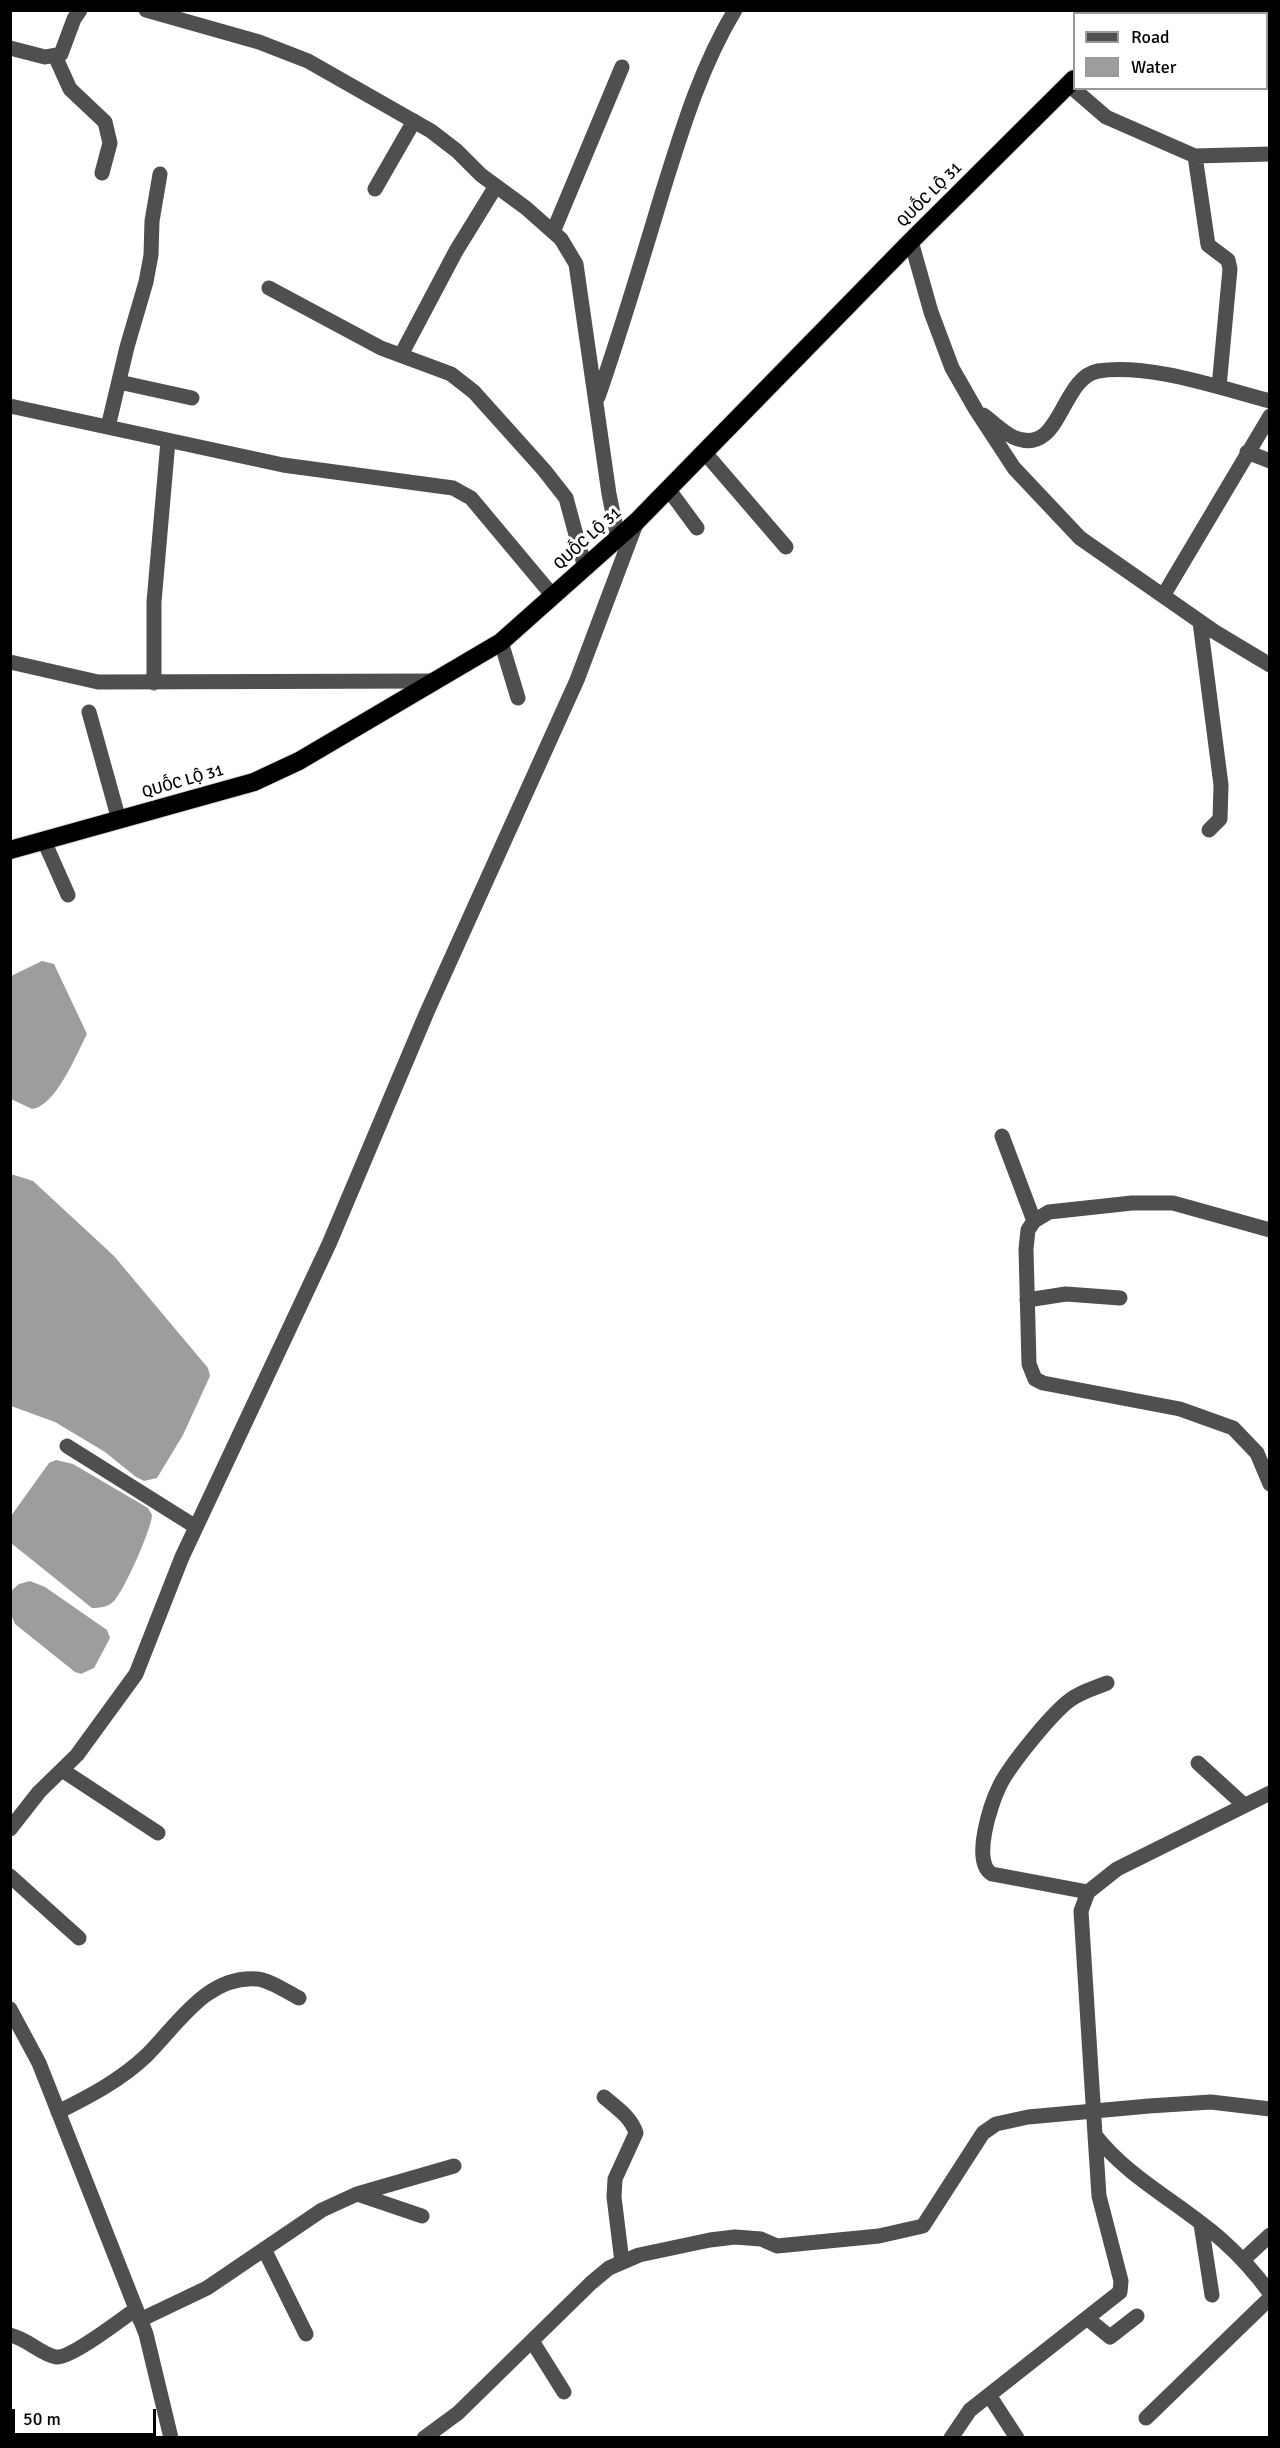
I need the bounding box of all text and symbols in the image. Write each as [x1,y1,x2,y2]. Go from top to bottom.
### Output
legend [1073,12,1268,90]
text: Road [1131,26,1170,48]
text: Water [1131,56,1176,78]
street label: QUỐC LỘ 31 [894,159,966,231]
street label: QUỐC LỘ 31 [550,504,626,574]
street label: QUỐC LỘ 31 [140,761,226,803]
scale bar [15,2397,159,2435]
text: 50 m [23,2408,61,2430]

